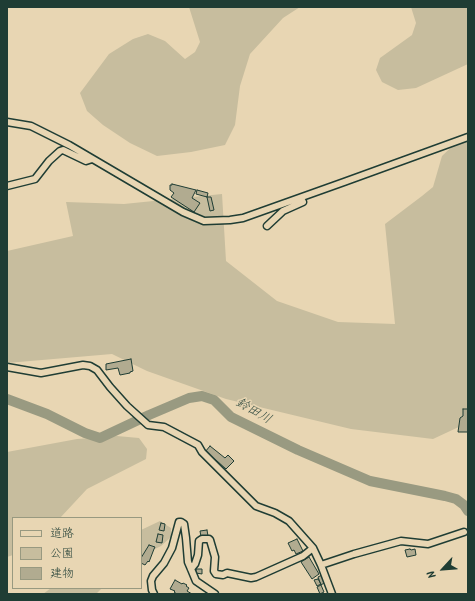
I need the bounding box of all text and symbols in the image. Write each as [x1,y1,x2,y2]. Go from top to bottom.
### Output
water label: 鈴田川 [232,395,274,429]
legend [12,517,142,589]
text: 道路 [50,524,74,543]
text: 公園 [50,544,74,563]
north arrow [423,549,463,589]
text: 建物 [50,564,74,583]
text: N [423,567,442,581]

